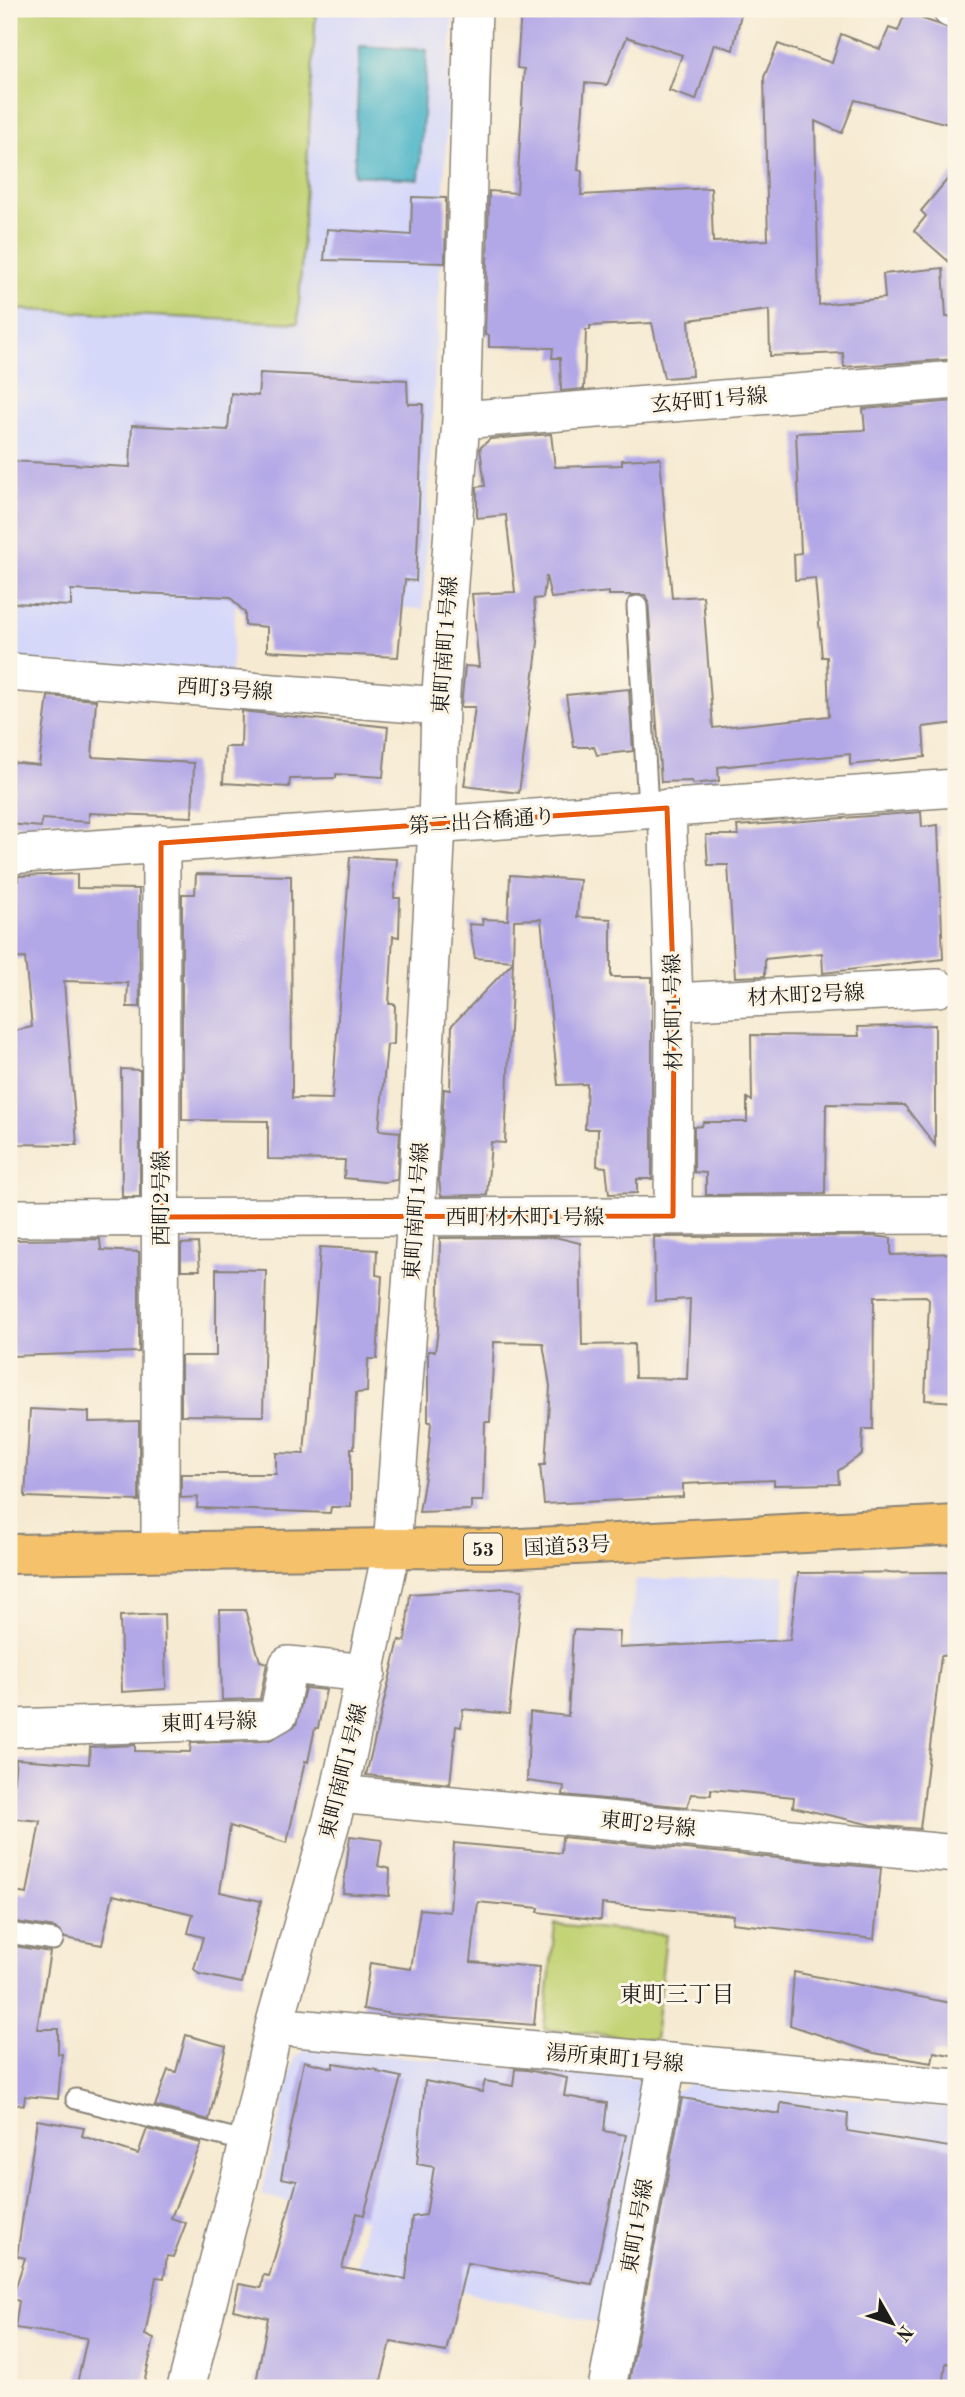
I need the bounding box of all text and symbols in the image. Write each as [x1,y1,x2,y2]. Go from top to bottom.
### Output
street label: 玄好町1号線 [650,384,768,417]
street label: 東町南町1号線 [429,575,462,715]
street label: 西町3号線 [176,675,274,704]
street label: 第二出合橋通り [408,805,556,838]
street label: 材木町1号線 [661,953,686,1071]
street label: 材木町2号線 [747,981,865,1010]
street label: 東町南町1号線 [400,1141,433,1281]
street label: 西町2号線 [150,1150,173,1246]
street label: 西町材木町1号線 [445,1206,605,1229]
street label: 国道53号 [523,1533,611,1560]
road number: 53 [464,1534,502,1564]
street label: 東町南町1号線 [316,1701,371,1841]
street label: 東町4号線 [161,1709,257,1736]
street label: 東町2号線 [599,1808,697,1841]
district label: 東町三丁目 [620,1982,735,2007]
street label: 湯所東町1号線 [545,2041,685,2076]
street label: 東町1号線 [618,2177,657,2275]
north arrow [856,2288,926,2358]
text: N [891,2321,915,2344]

